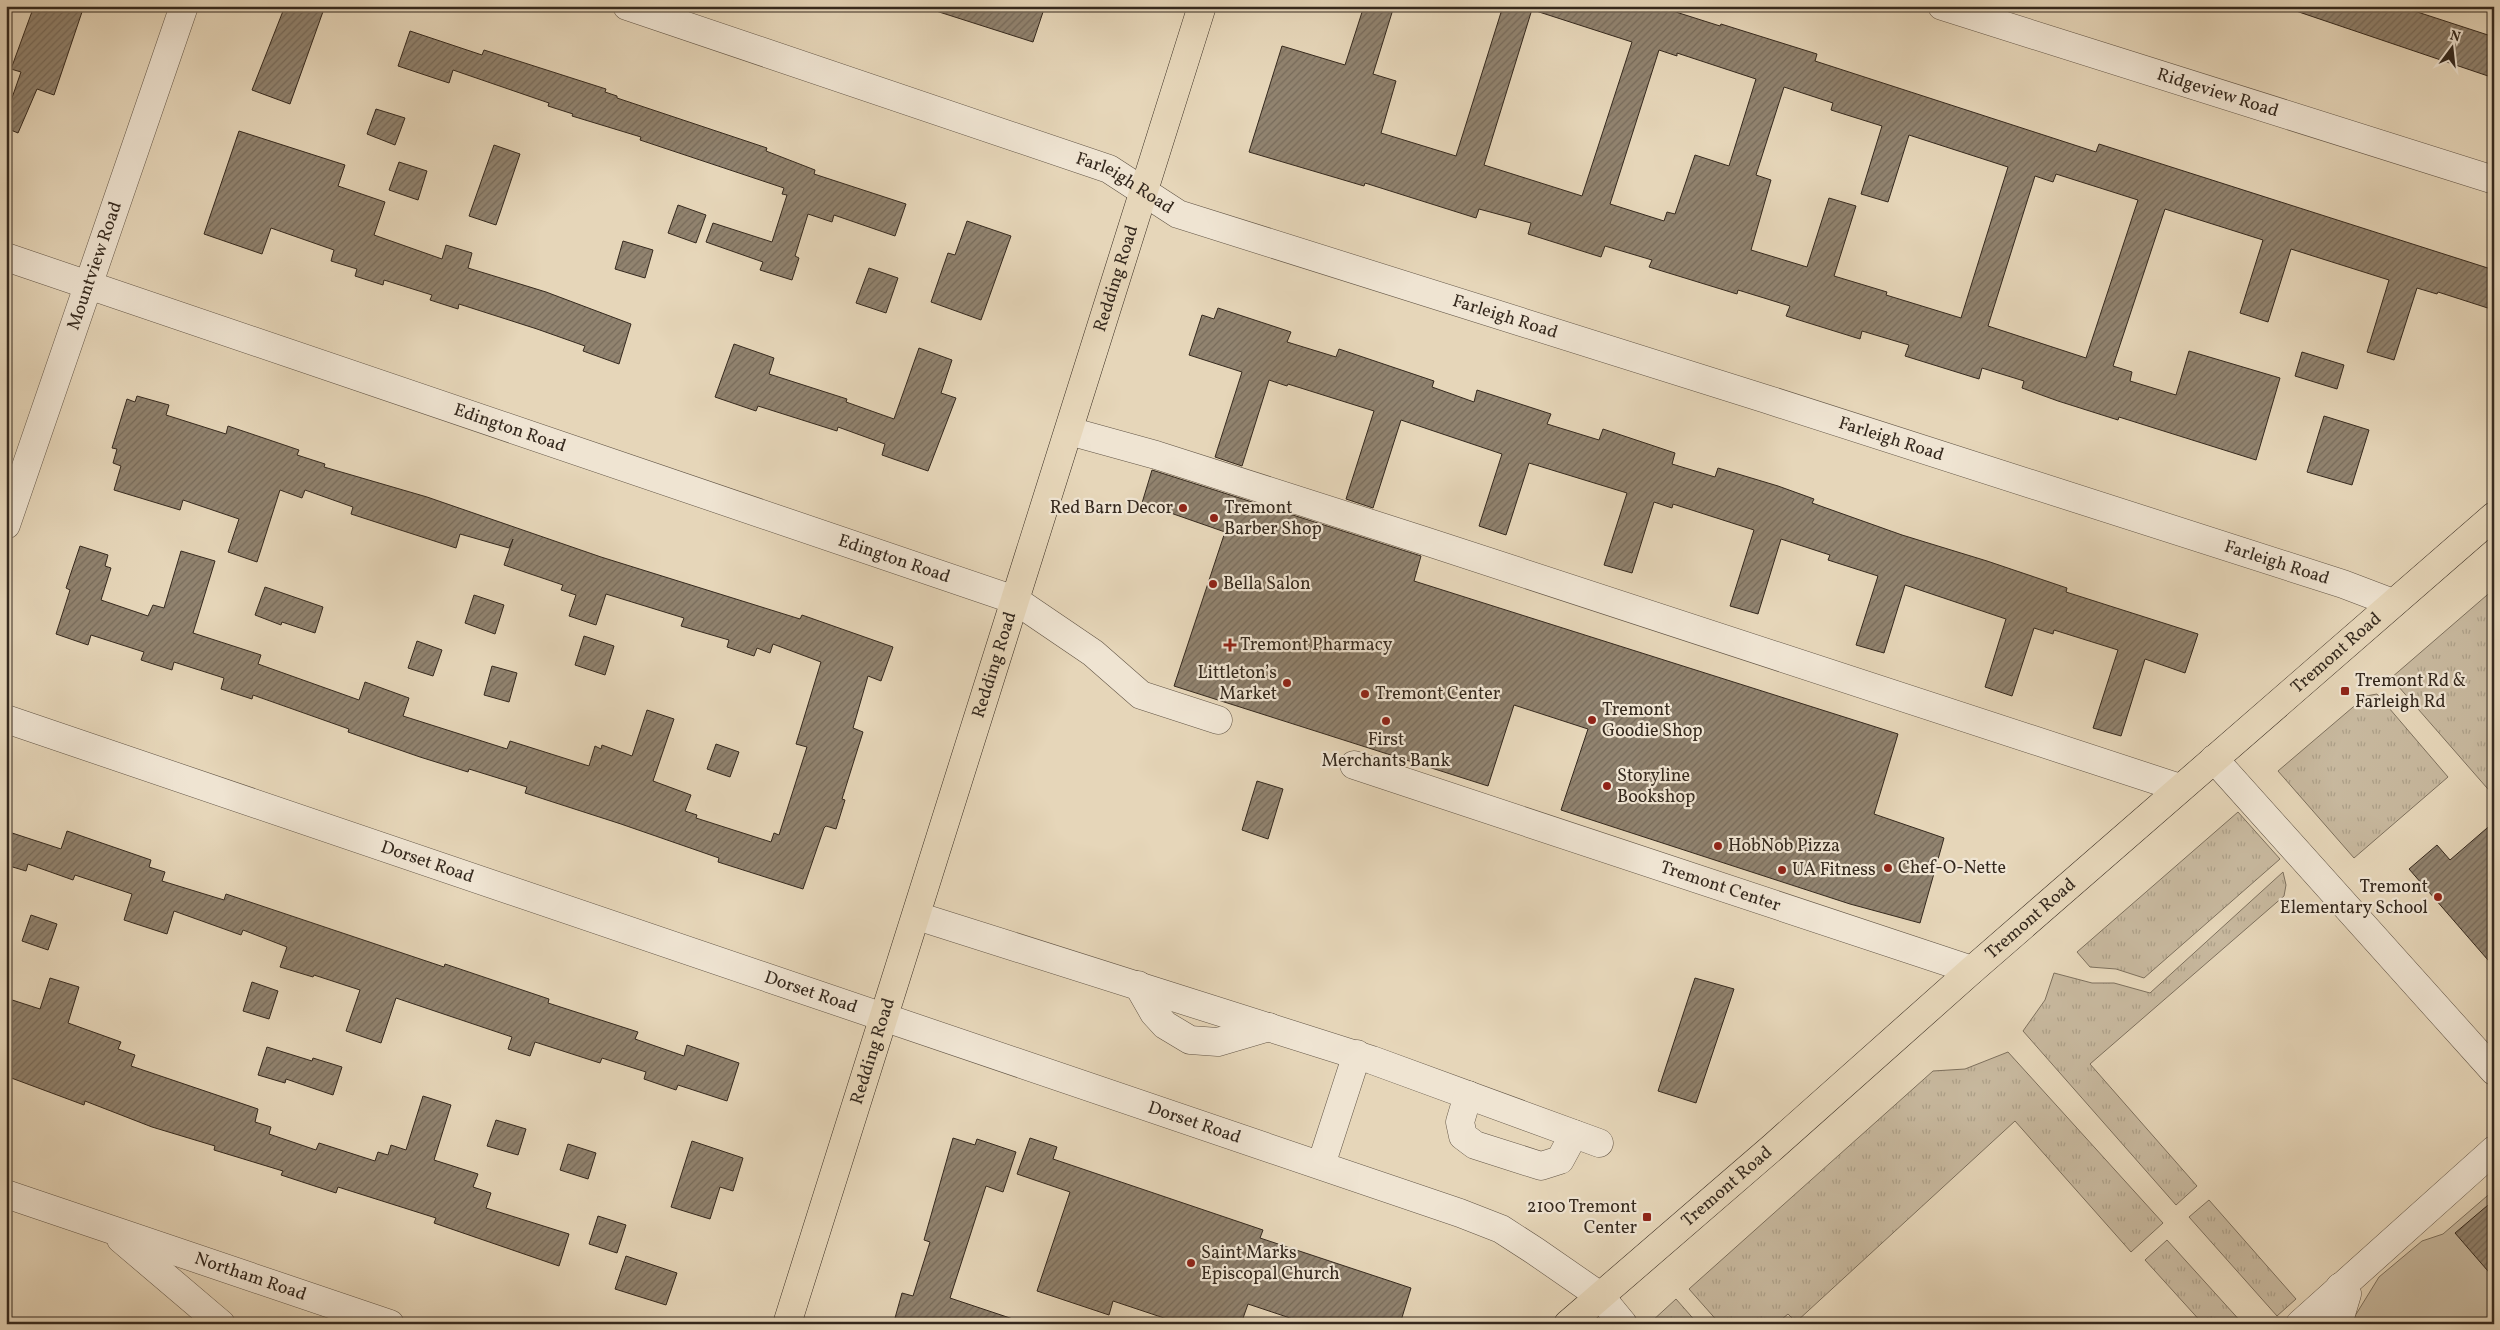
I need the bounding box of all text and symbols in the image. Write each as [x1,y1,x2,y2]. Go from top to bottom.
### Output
north arrow [2428,22,2478,72]
text: N [2448,26,2462,47]
street label: Ridgeview Road [2154,62,2282,124]
street label: Farleigh Road [1072,146,1179,220]
street label: Mountview Road [61,198,128,333]
street label: Redding Road [1088,222,1145,335]
street label: Farleigh Road [1449,289,1561,345]
street label: Edington Road [450,398,569,459]
street label: Farleigh Road [1835,411,1947,468]
place label: Red Barn Decor [1050,496,1173,521]
place label: Tremont Barber Shop [1224,496,1322,542]
marker: Red Barn Decor [1177,502,1189,514]
marker: Tremont Barber Shop [1208,512,1220,524]
street label: Edington Road [835,528,954,590]
street label: Farleigh Road [2221,534,2333,591]
place label: Bella Salon [1223,572,1311,597]
marker: Bella Salon [1207,578,1219,590]
street label: Tremont Road [2286,607,2387,700]
street label: Redding Road [966,608,1023,721]
place label: Tremont Pharmacy [1240,633,1393,658]
marker: Tremont Pharmacy [1224,639,1236,651]
place label: Littleton’s Market [1198,661,1277,707]
place label: Tremont Rd & Farleigh Rd [2355,669,2466,715]
marker: Littleton’s Market [1281,677,1293,689]
place label: Tremont Center [1375,682,1501,707]
marker: Tremont Rd & Farleigh Rd [2339,685,2351,697]
marker: Tremont Center [1359,688,1371,700]
place label: Tremont Goodie Shop [1602,698,1703,744]
marker: Tremont Goodie Shop [1586,714,1598,726]
marker: First Merchants Bank [1380,715,1392,727]
place label: First Merchants Bank [1322,728,1451,774]
place label: Storyline Bookshop [1617,764,1695,810]
marker: Storyline Bookshop [1601,780,1613,792]
place label: HobNob Pizza [1728,834,1840,859]
street label: Dorset Road [377,835,477,890]
marker: HobNob Pizza [1712,840,1724,852]
street label: Tremont Center [1657,855,1784,918]
place label: Chef-O-Nette [1898,856,2006,881]
place label: UA Fitness [1792,858,1876,883]
marker: Chef-O-Nette [1882,862,1894,874]
marker: UA Fitness [1776,864,1788,876]
street label: Tremont Road [1980,872,2081,965]
place label: Tremont Elementary School [2280,875,2428,921]
marker: Tremont Elementary School [2432,891,2444,903]
street label: Dorset Road [761,965,861,1020]
street label: Redding Road [844,995,901,1108]
street label: Dorset Road [1144,1095,1244,1150]
street label: Tremont Road [1676,1140,1778,1233]
place label: 2100 Tremont Center [1527,1195,1637,1241]
marker: 2100 Tremont Center [1641,1211,1653,1223]
place label: Saint Marks Episcopal Church [1201,1241,1340,1287]
street label: Northam Road [191,1246,310,1307]
marker: Saint Marks Episcopal Church [1185,1257,1197,1269]

